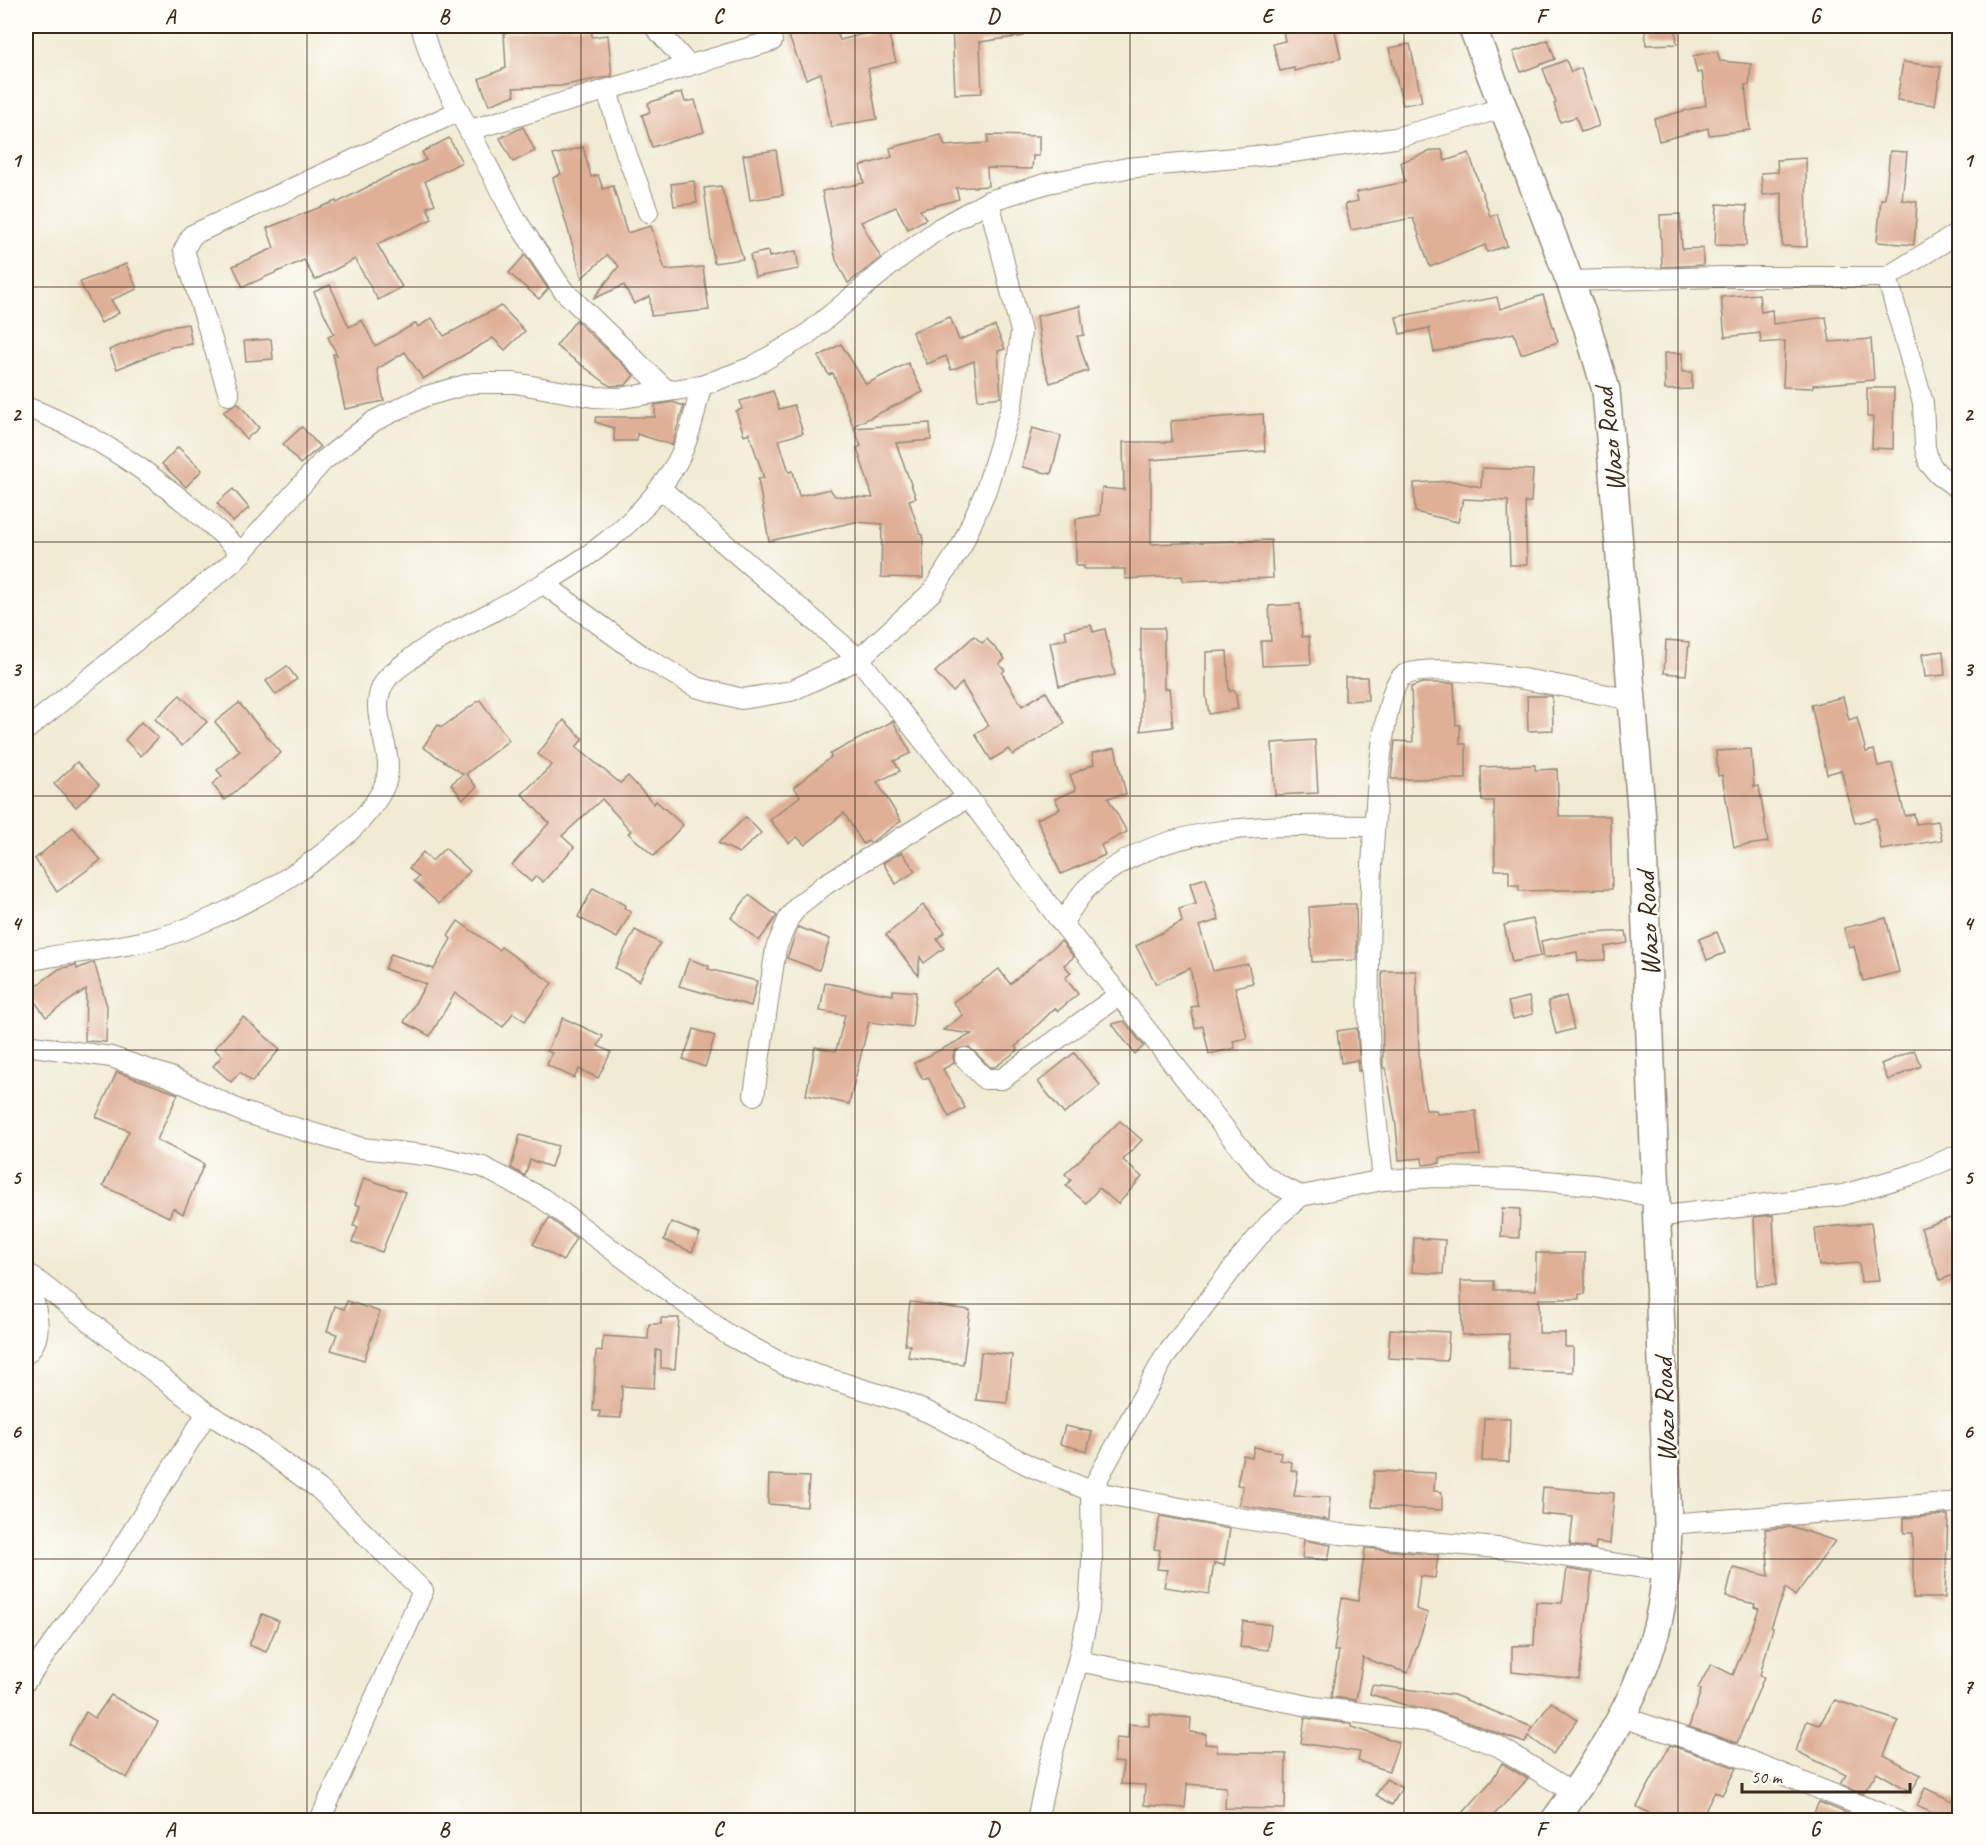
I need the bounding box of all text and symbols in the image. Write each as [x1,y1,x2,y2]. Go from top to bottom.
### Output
text: A [165,4,177,29]
text: B [439,4,451,29]
text: C [713,4,725,29]
text: D [987,4,1001,29]
text: E [1262,4,1276,29]
text: F [1536,4,1550,29]
text: G [1810,4,1823,29]
text: 1 [12,148,23,173]
text: 1 [1964,148,1975,173]
street label: Wazo Road [1585,382,1633,494]
text: 2 [12,402,23,427]
text: 2 [1964,402,1975,427]
text: 3 [12,657,23,682]
text: 3 [1964,657,1975,682]
street label: Wazo Road [1627,867,1668,977]
text: 4 [12,911,24,936]
text: 4 [1964,911,1976,936]
text: 5 [12,1165,23,1190]
text: 5 [1964,1165,1975,1190]
street label: Wazo Road [1645,1353,1684,1463]
text: 6 [11,1419,22,1444]
text: 6 [1963,1419,1974,1444]
text: 7 [12,1674,23,1699]
text: 7 [1964,1674,1975,1699]
scale bar [1742,1756,1910,1794]
text: 50 m [1751,1766,1784,1788]
text: A [165,1817,177,1842]
text: B [439,1817,451,1842]
text: C [713,1817,725,1842]
text: D [987,1817,1001,1842]
text: E [1262,1817,1276,1842]
text: F [1536,1817,1550,1842]
text: G [1810,1817,1823,1842]

